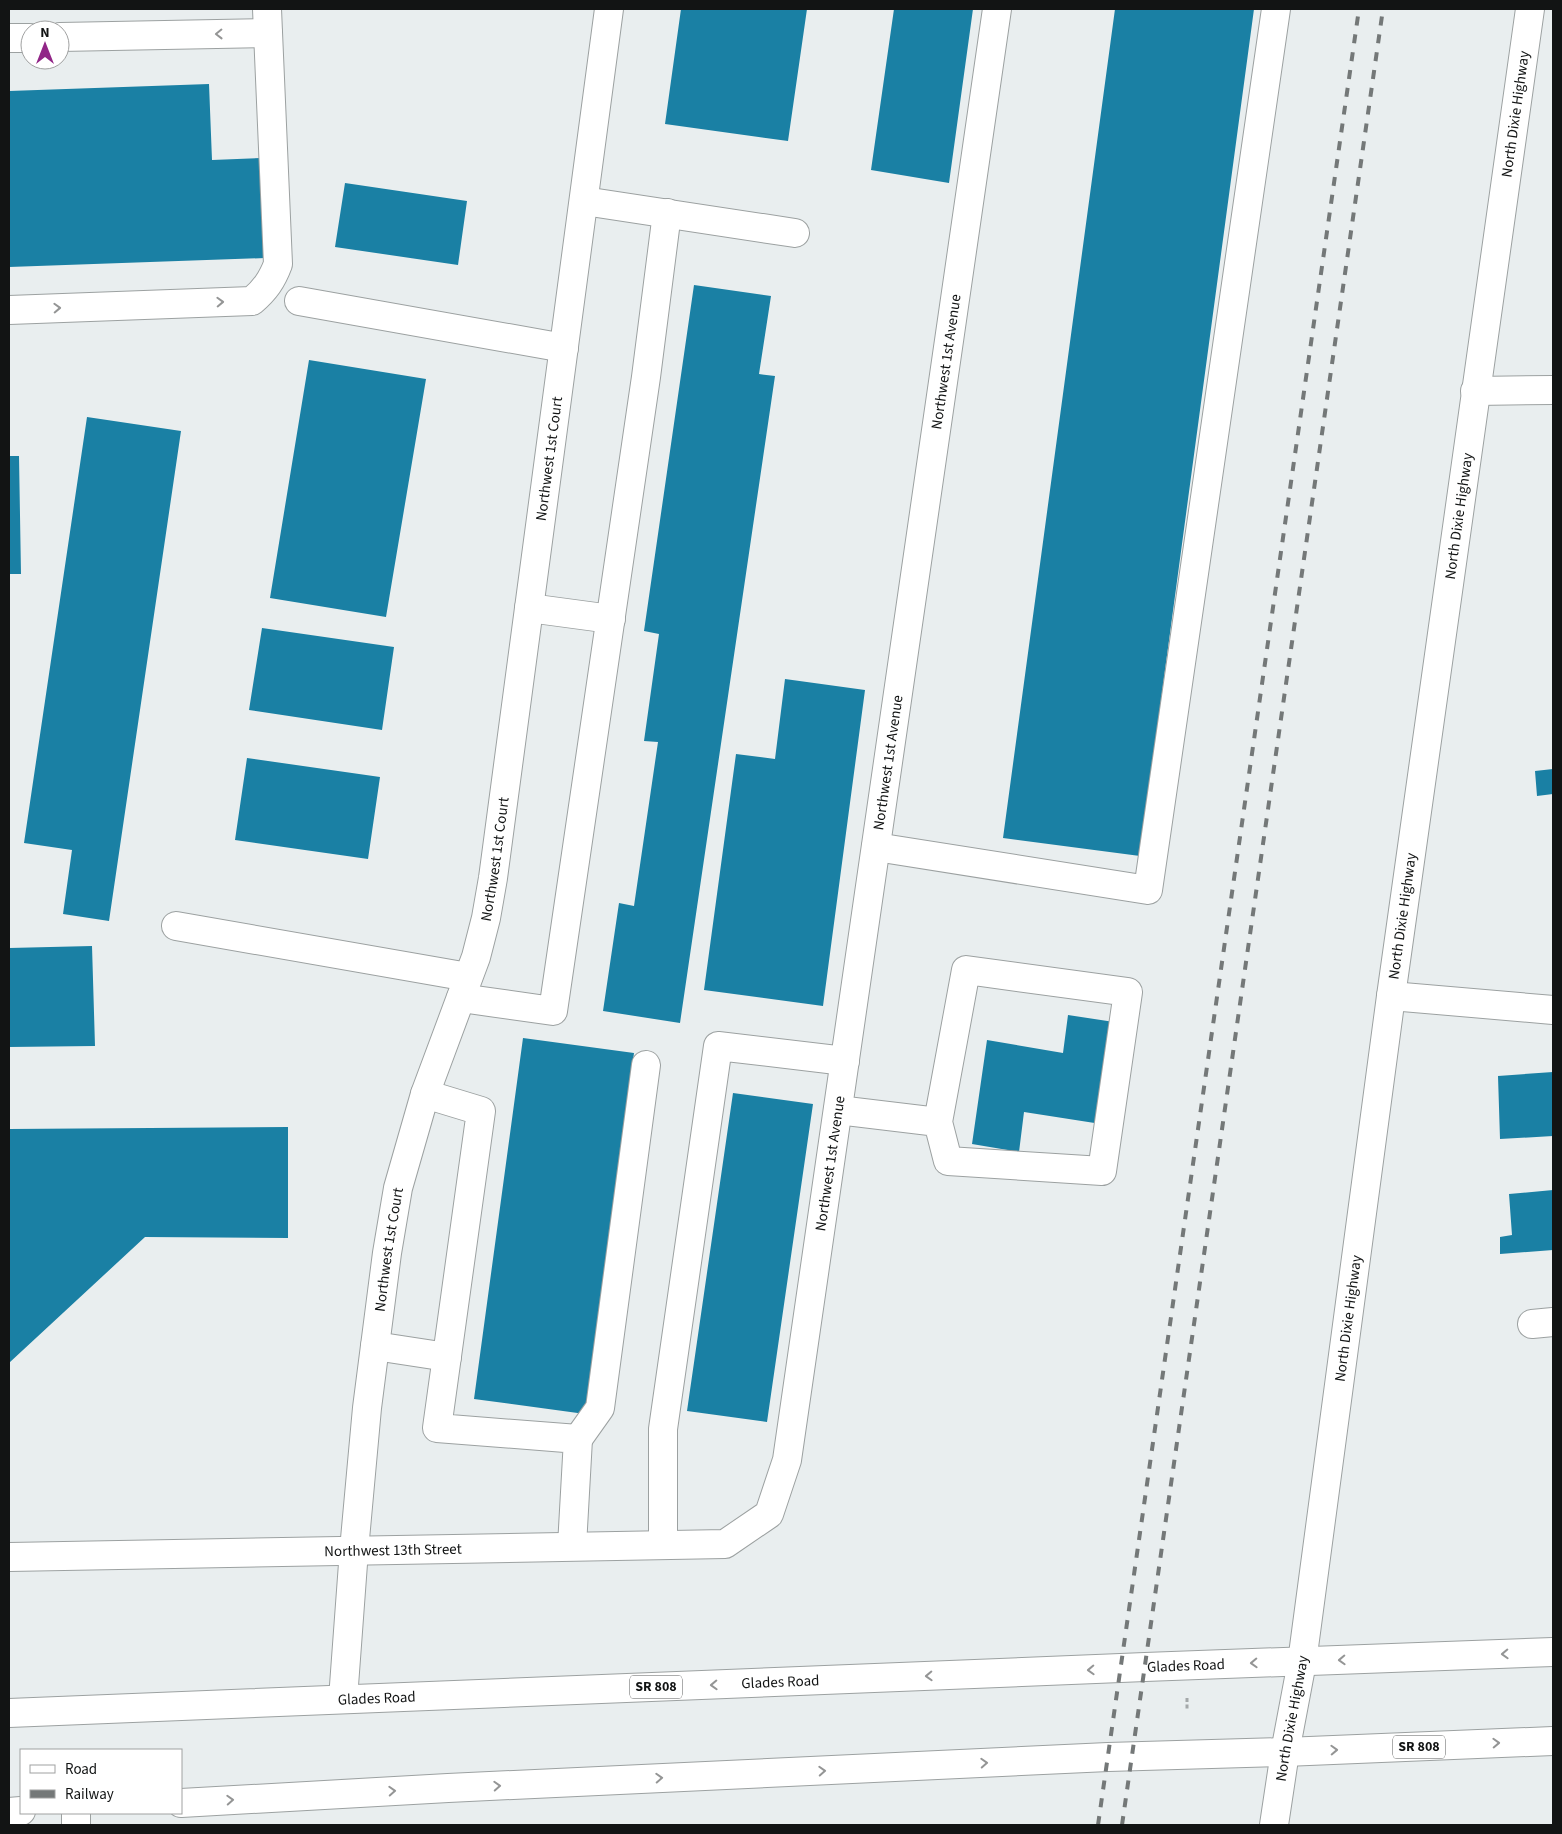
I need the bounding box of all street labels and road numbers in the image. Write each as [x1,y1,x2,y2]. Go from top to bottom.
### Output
street label: North Dixie Highway [1496,49,1535,179]
street label: Northwest 1st Avenue [926,293,966,431]
street label: Northwest 1st Court [530,395,568,522]
street label: North Dixie Highway [1439,451,1478,581]
street label: Northwest 1st Avenue [868,694,908,832]
street label: Northwest 1st Court [475,796,514,923]
street label: North Dixie Highway [1383,851,1422,981]
street label: Northwest 1st Avenue [810,1094,850,1232]
street label: Northwest 1st Court [369,1186,408,1313]
street label: North Dixie Highway [1329,1254,1367,1383]
street label: Northwest 13th Street [324,1538,462,1562]
street label: Glades Road [1147,1654,1225,1677]
street label: North Dixie Highway [1270,1654,1313,1783]
street label: Glades Road [741,1670,820,1694]
road number: SR 808 [630,1675,682,1698]
street label: Glades Road [337,1686,416,1710]
road number: SR 808 [1393,1735,1445,1758]

